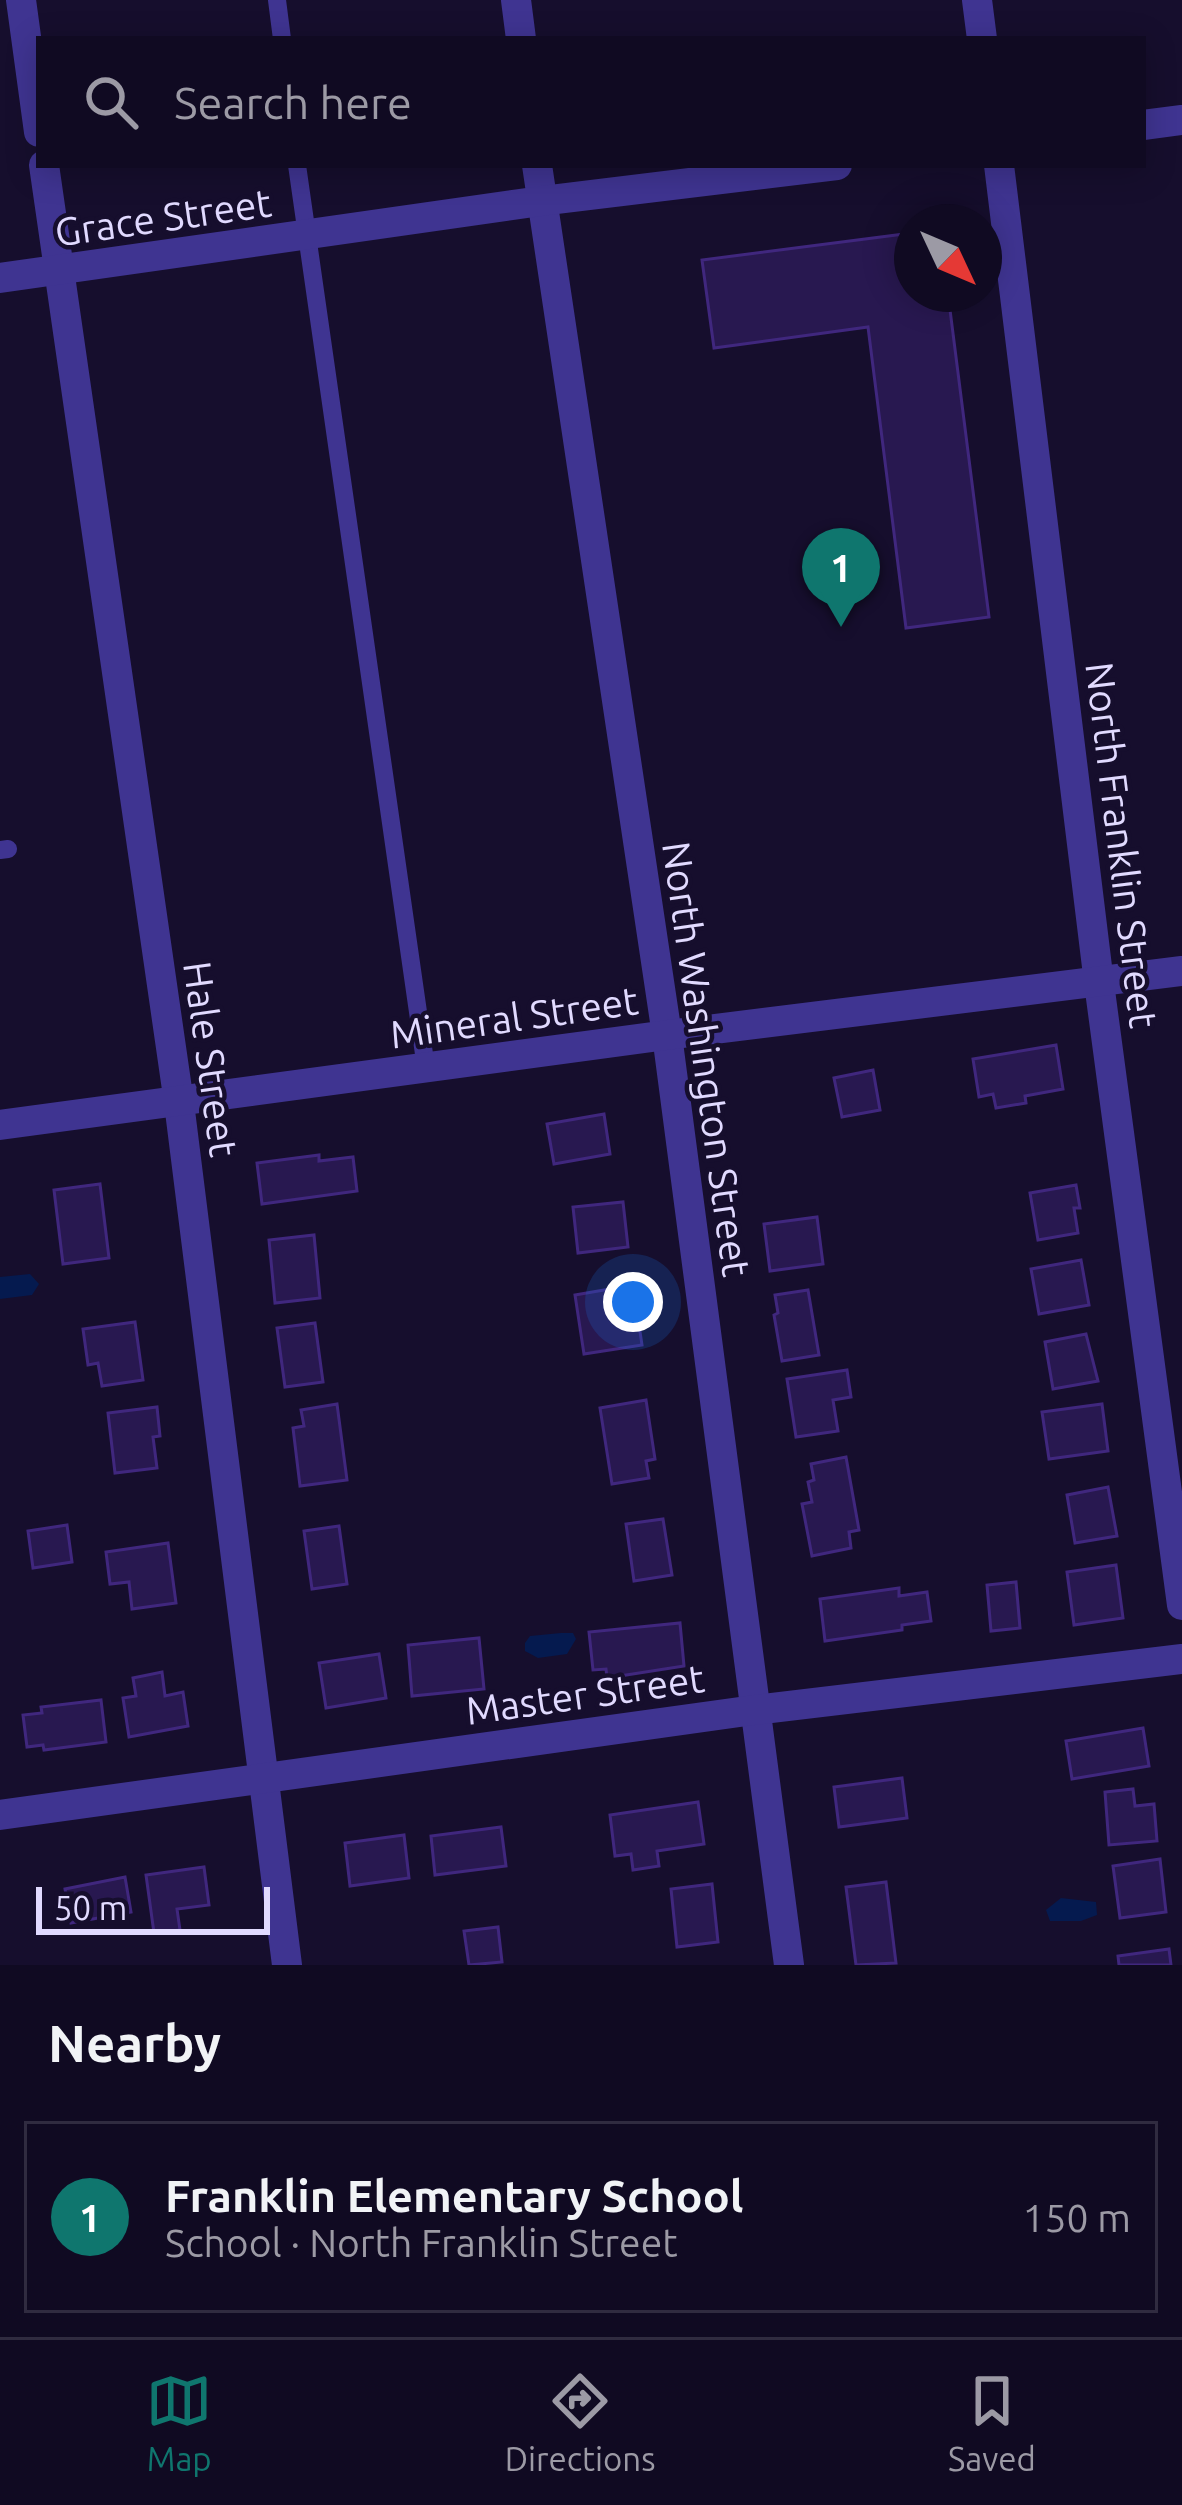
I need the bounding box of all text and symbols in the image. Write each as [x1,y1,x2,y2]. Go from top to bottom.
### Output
search box [36,36,1146,168]
icon: search [78,69,144,135]
text: Search here [174,77,412,128]
street label: Grace Street [52,181,274,253]
north arrow [894,204,1002,312]
pin: 1 [802,528,880,627]
street label: North Franklin Street [1078,660,1166,1030]
street label: North Washington Street [655,839,759,1279]
street label: Hale Street [176,959,246,1159]
street label: Mineral Street [387,978,641,1056]
your location [603,1272,663,1332]
street label: Master Street [463,1656,707,1732]
scale bar [36,1881,270,1934]
text: 50 m [54,1889,127,1926]
text: Nearby [48,2014,221,2072]
text: Franklin Elementary School [165,2170,743,2221]
text: 1 [79,2196,101,2239]
text: 150 m [1022,2196,1131,2239]
text: School · North Franklin Street [165,2221,678,2264]
tab: Map [146,2368,212,2477]
tab: Directions [505,2368,655,2477]
tab: Saved [948,2368,1036,2477]

